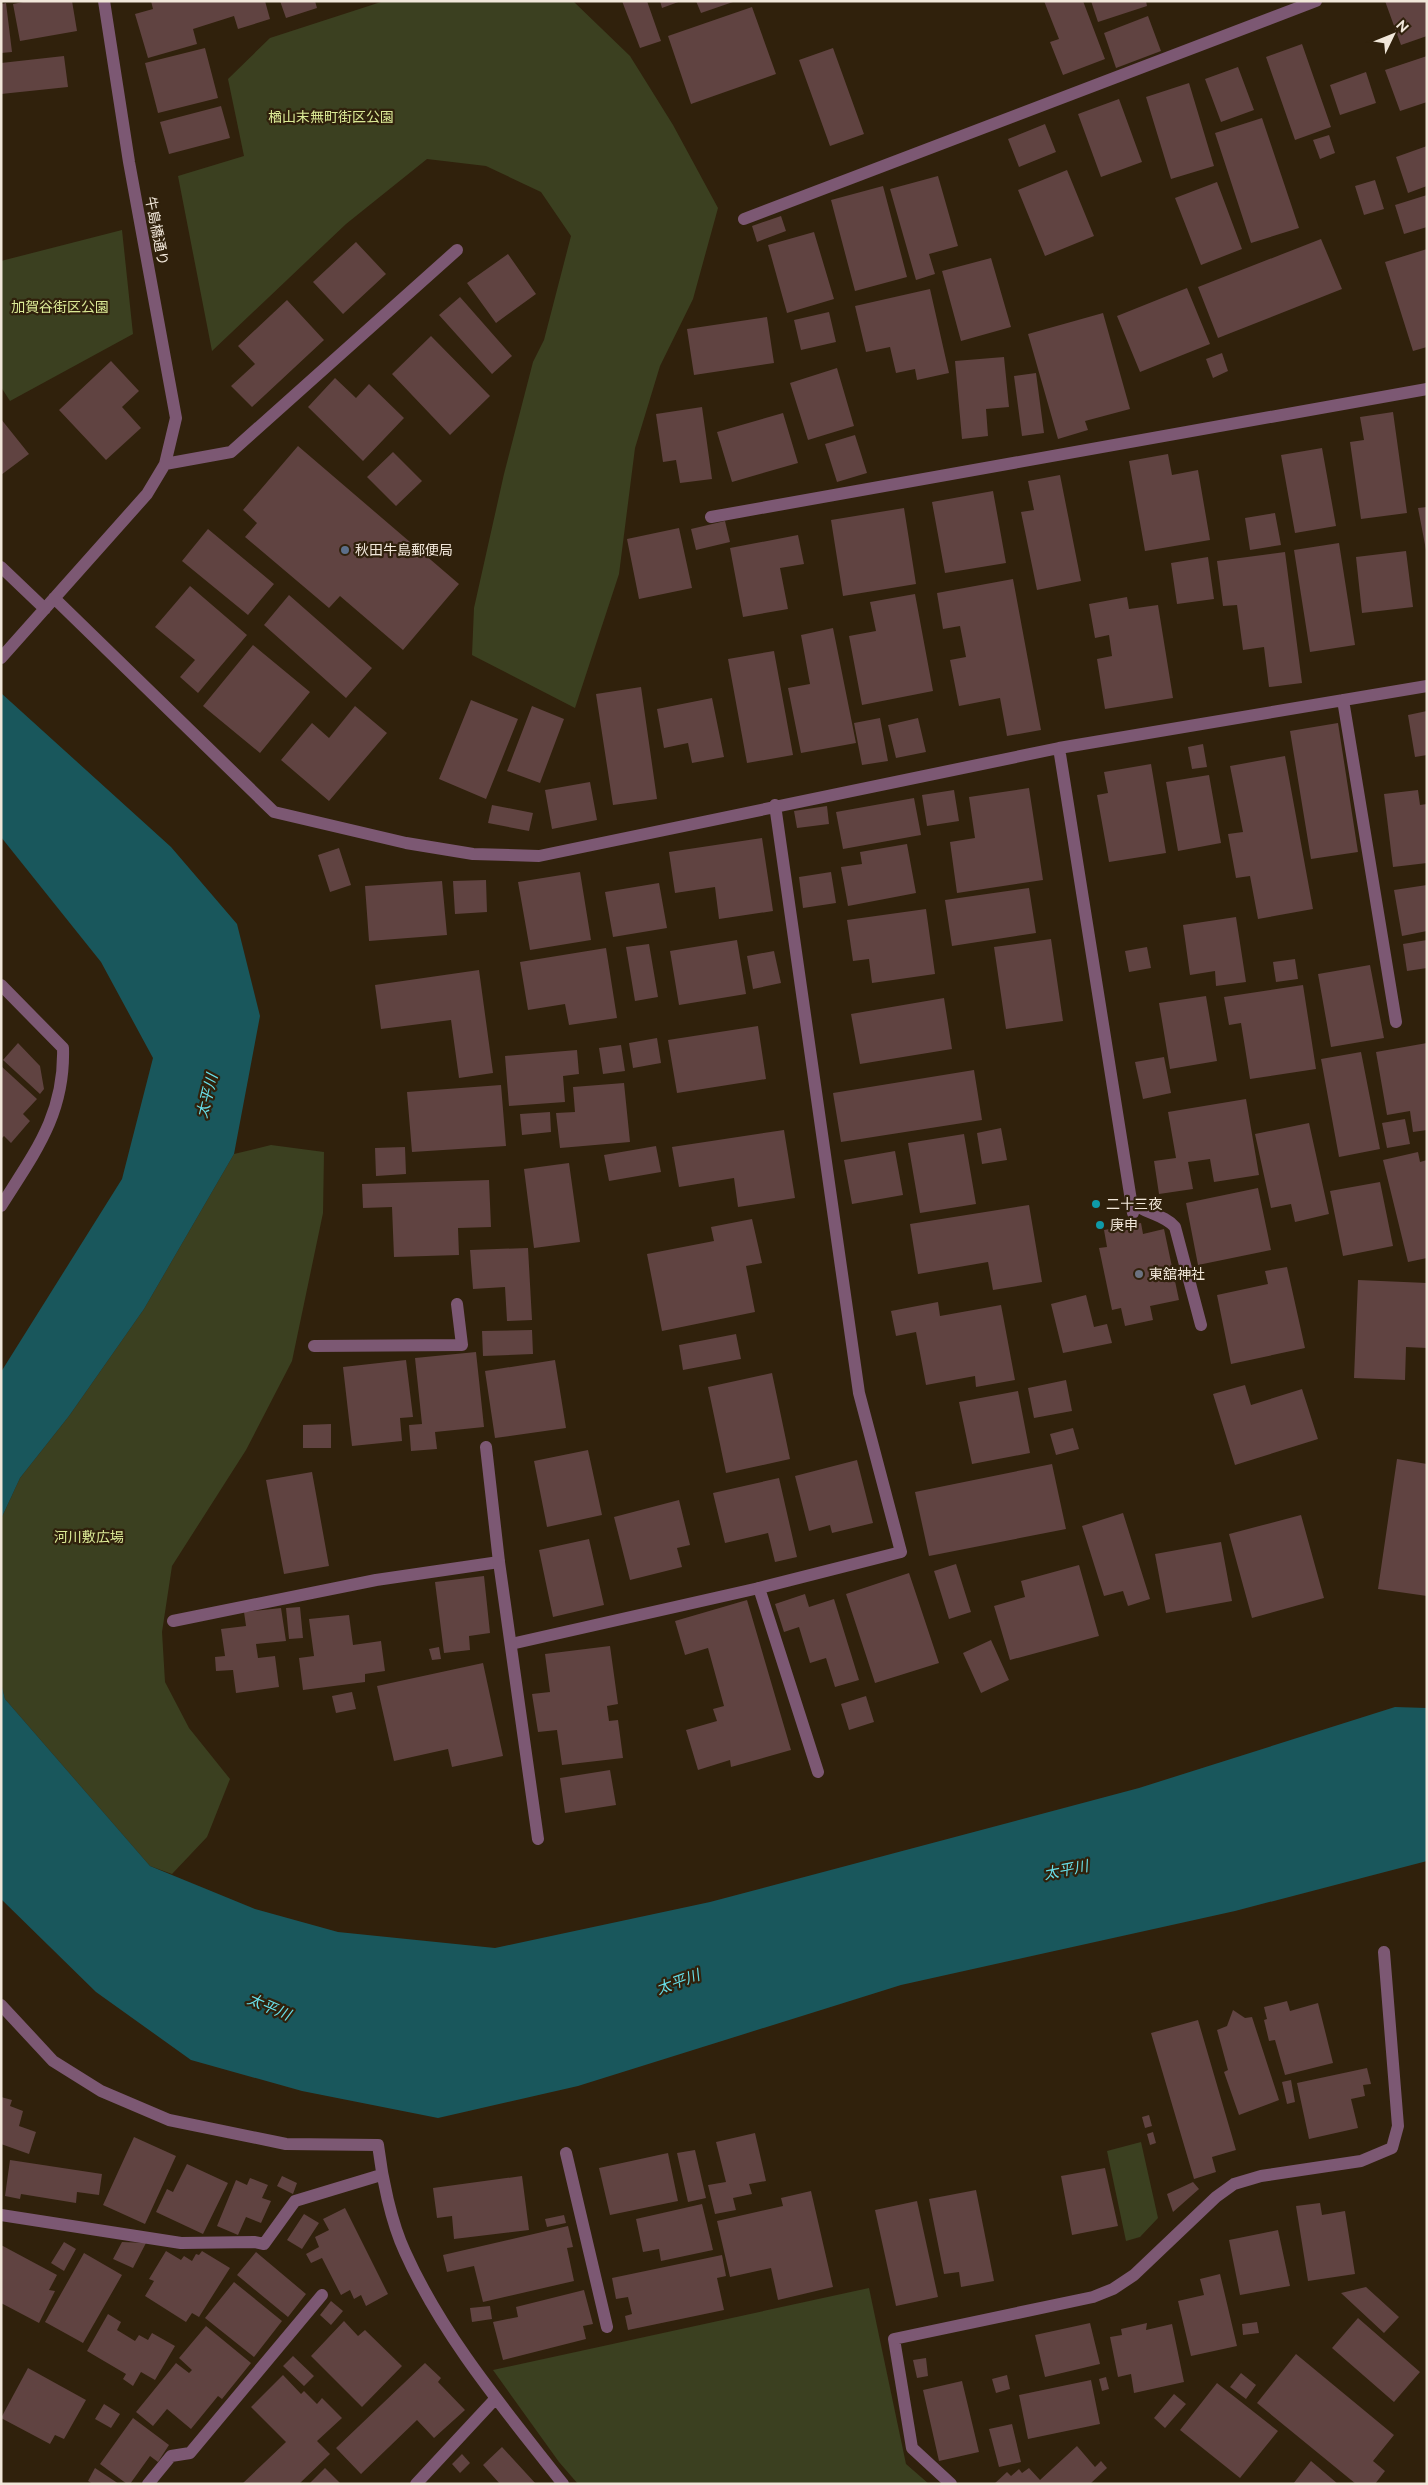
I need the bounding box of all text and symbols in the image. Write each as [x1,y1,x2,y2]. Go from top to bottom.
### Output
north arrow [1368,10,1418,60]
text: N [1393,17,1412,35]
park label: 楢山末無町街区公園 [268,109,394,125]
street label: 牛島橋通り [142,195,172,267]
park label: 加賀谷街区公園 [11,299,109,315]
place label: 秋田牛島郵便局 [355,542,453,558]
marker: 秋田牛島郵便局 [339,544,351,556]
water label: 太平川 [193,1070,222,1120]
place label: 二十三夜 [1106,1196,1163,1212]
marker: 二十三夜 [1090,1198,1102,1210]
place label: 庚申 [1110,1217,1138,1233]
marker: 庚申 [1094,1219,1106,1231]
place label: 東舘神社 [1149,1266,1205,1282]
marker: 東舘神社 [1133,1268,1145,1280]
park label: 河川敷広場 [54,1529,124,1545]
water label: 太平川 [1042,1856,1092,1883]
water label: 太平川 [654,1965,704,1998]
water label: 太平川 [245,1990,295,2025]

